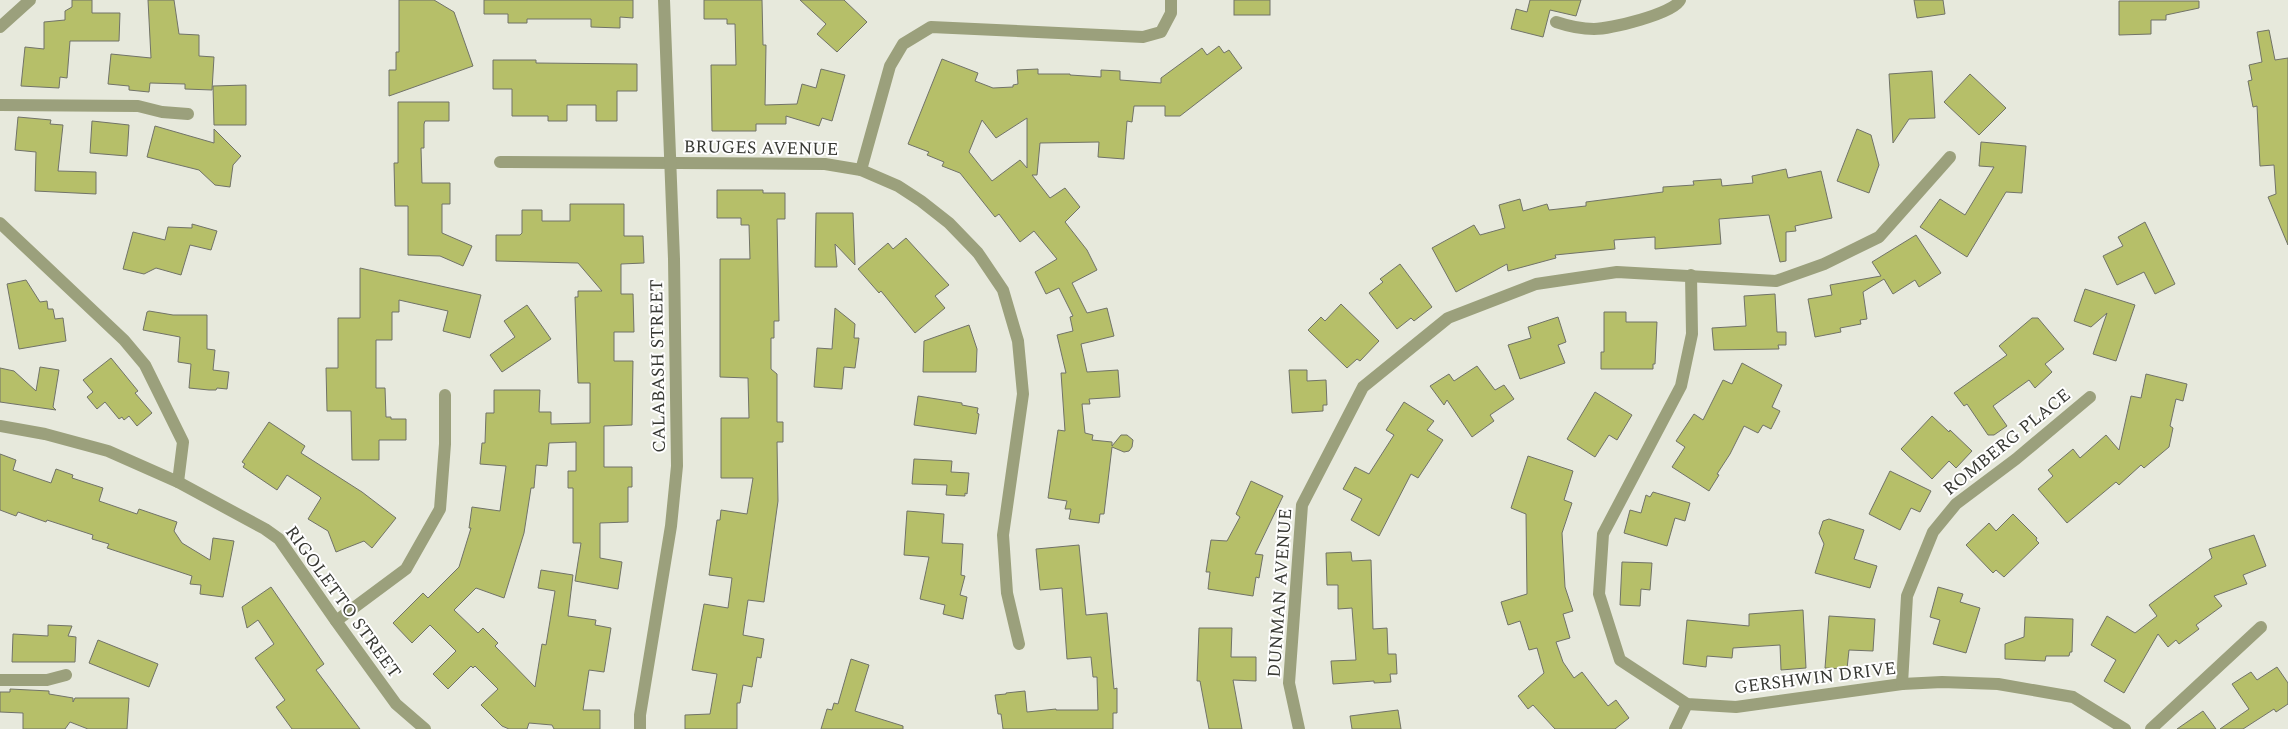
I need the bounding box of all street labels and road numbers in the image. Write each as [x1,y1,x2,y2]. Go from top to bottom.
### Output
street label: BRUGES AVENUE [683,133,839,163]
street label: CALABASH STREET [643,279,673,453]
street label: ROMBERG PLACE [1937,382,2077,502]
street label: DUNMAN AVENUE [1261,507,1299,679]
street label: RIGOLETTO STREET [278,520,408,684]
street label: GERSHWIN DRIVE [1732,655,1898,701]

